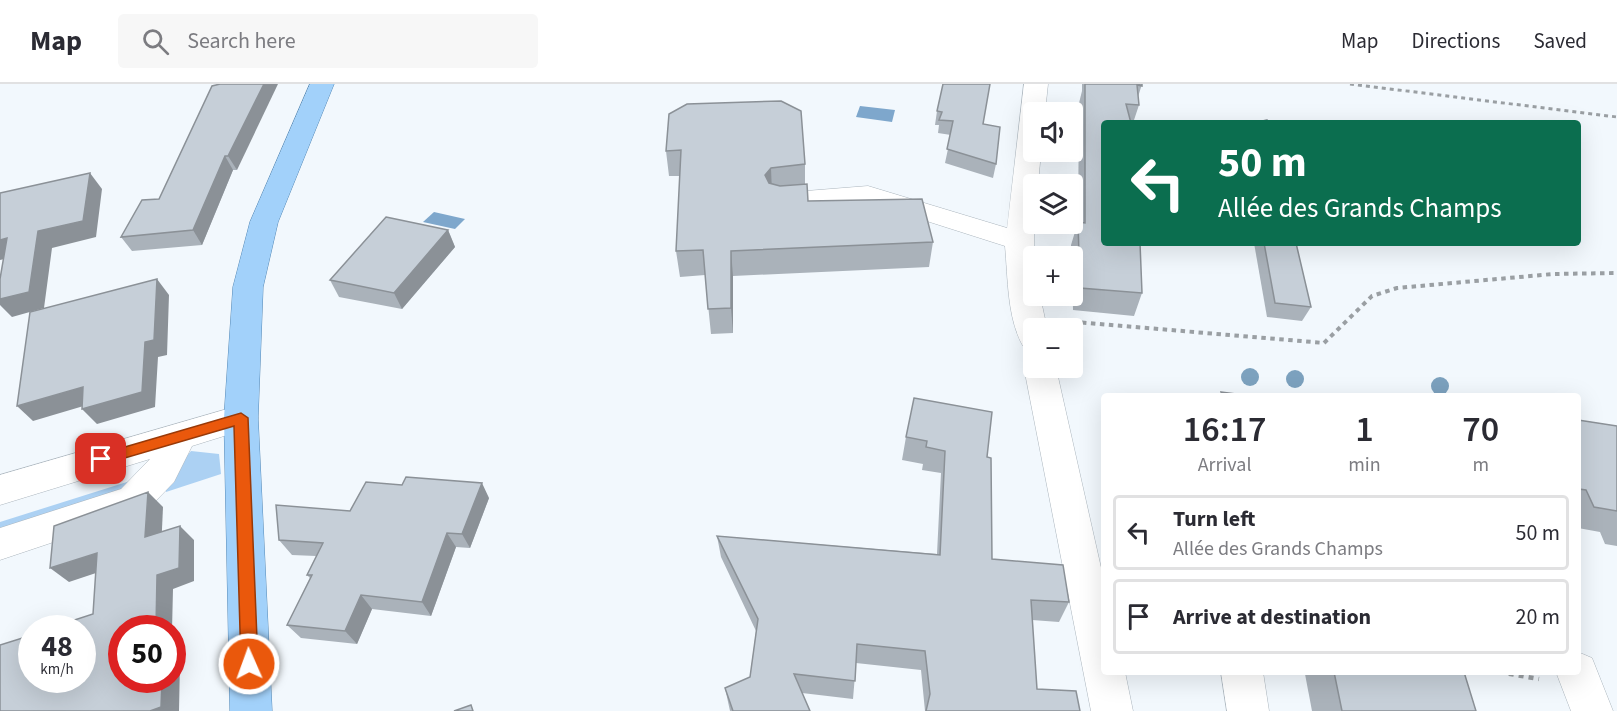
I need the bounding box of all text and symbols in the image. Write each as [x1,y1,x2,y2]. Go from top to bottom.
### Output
search box [118,14,538,68]
text: Map [30,21,82,61]
icon: search [139,25,172,58]
text: Search here [187,25,296,57]
text: Map [1341,26,1379,56]
text: Directions [1412,26,1500,56]
text: Saved [1533,26,1587,56]
map controls [1023,102,1083,378]
button: sound [1023,102,1083,162]
text: 50 m [1218,133,1307,193]
icon: left [1119,144,1197,222]
button: layers [1023,174,1083,234]
text: Allée des Grands Champs [1218,189,1502,228]
button: + [1023,246,1083,306]
button: − [1023,318,1083,378]
text: 16:17 [1183,404,1266,455]
text: 1 [1355,404,1374,455]
text: 70 [1462,404,1499,455]
pin [75,433,126,484]
icon: arrive [84,442,117,475]
text: Arrival [1198,451,1251,479]
text: min [1348,451,1381,479]
text: m [1473,451,1489,479]
text: Turn left [1173,503,1255,535]
icon: left [1122,516,1155,549]
text: 50 m [1515,517,1560,549]
text: Allée des Grands Champs [1173,535,1383,563]
icon: arrive [1122,600,1155,633]
text: Arrive at destination [1173,601,1371,633]
text: 20 m [1515,601,1560,633]
speed limit sign: 50 [108,615,186,693]
text: 48 [41,625,73,668]
position arrow [217,632,281,696]
text: km/h [40,659,74,680]

